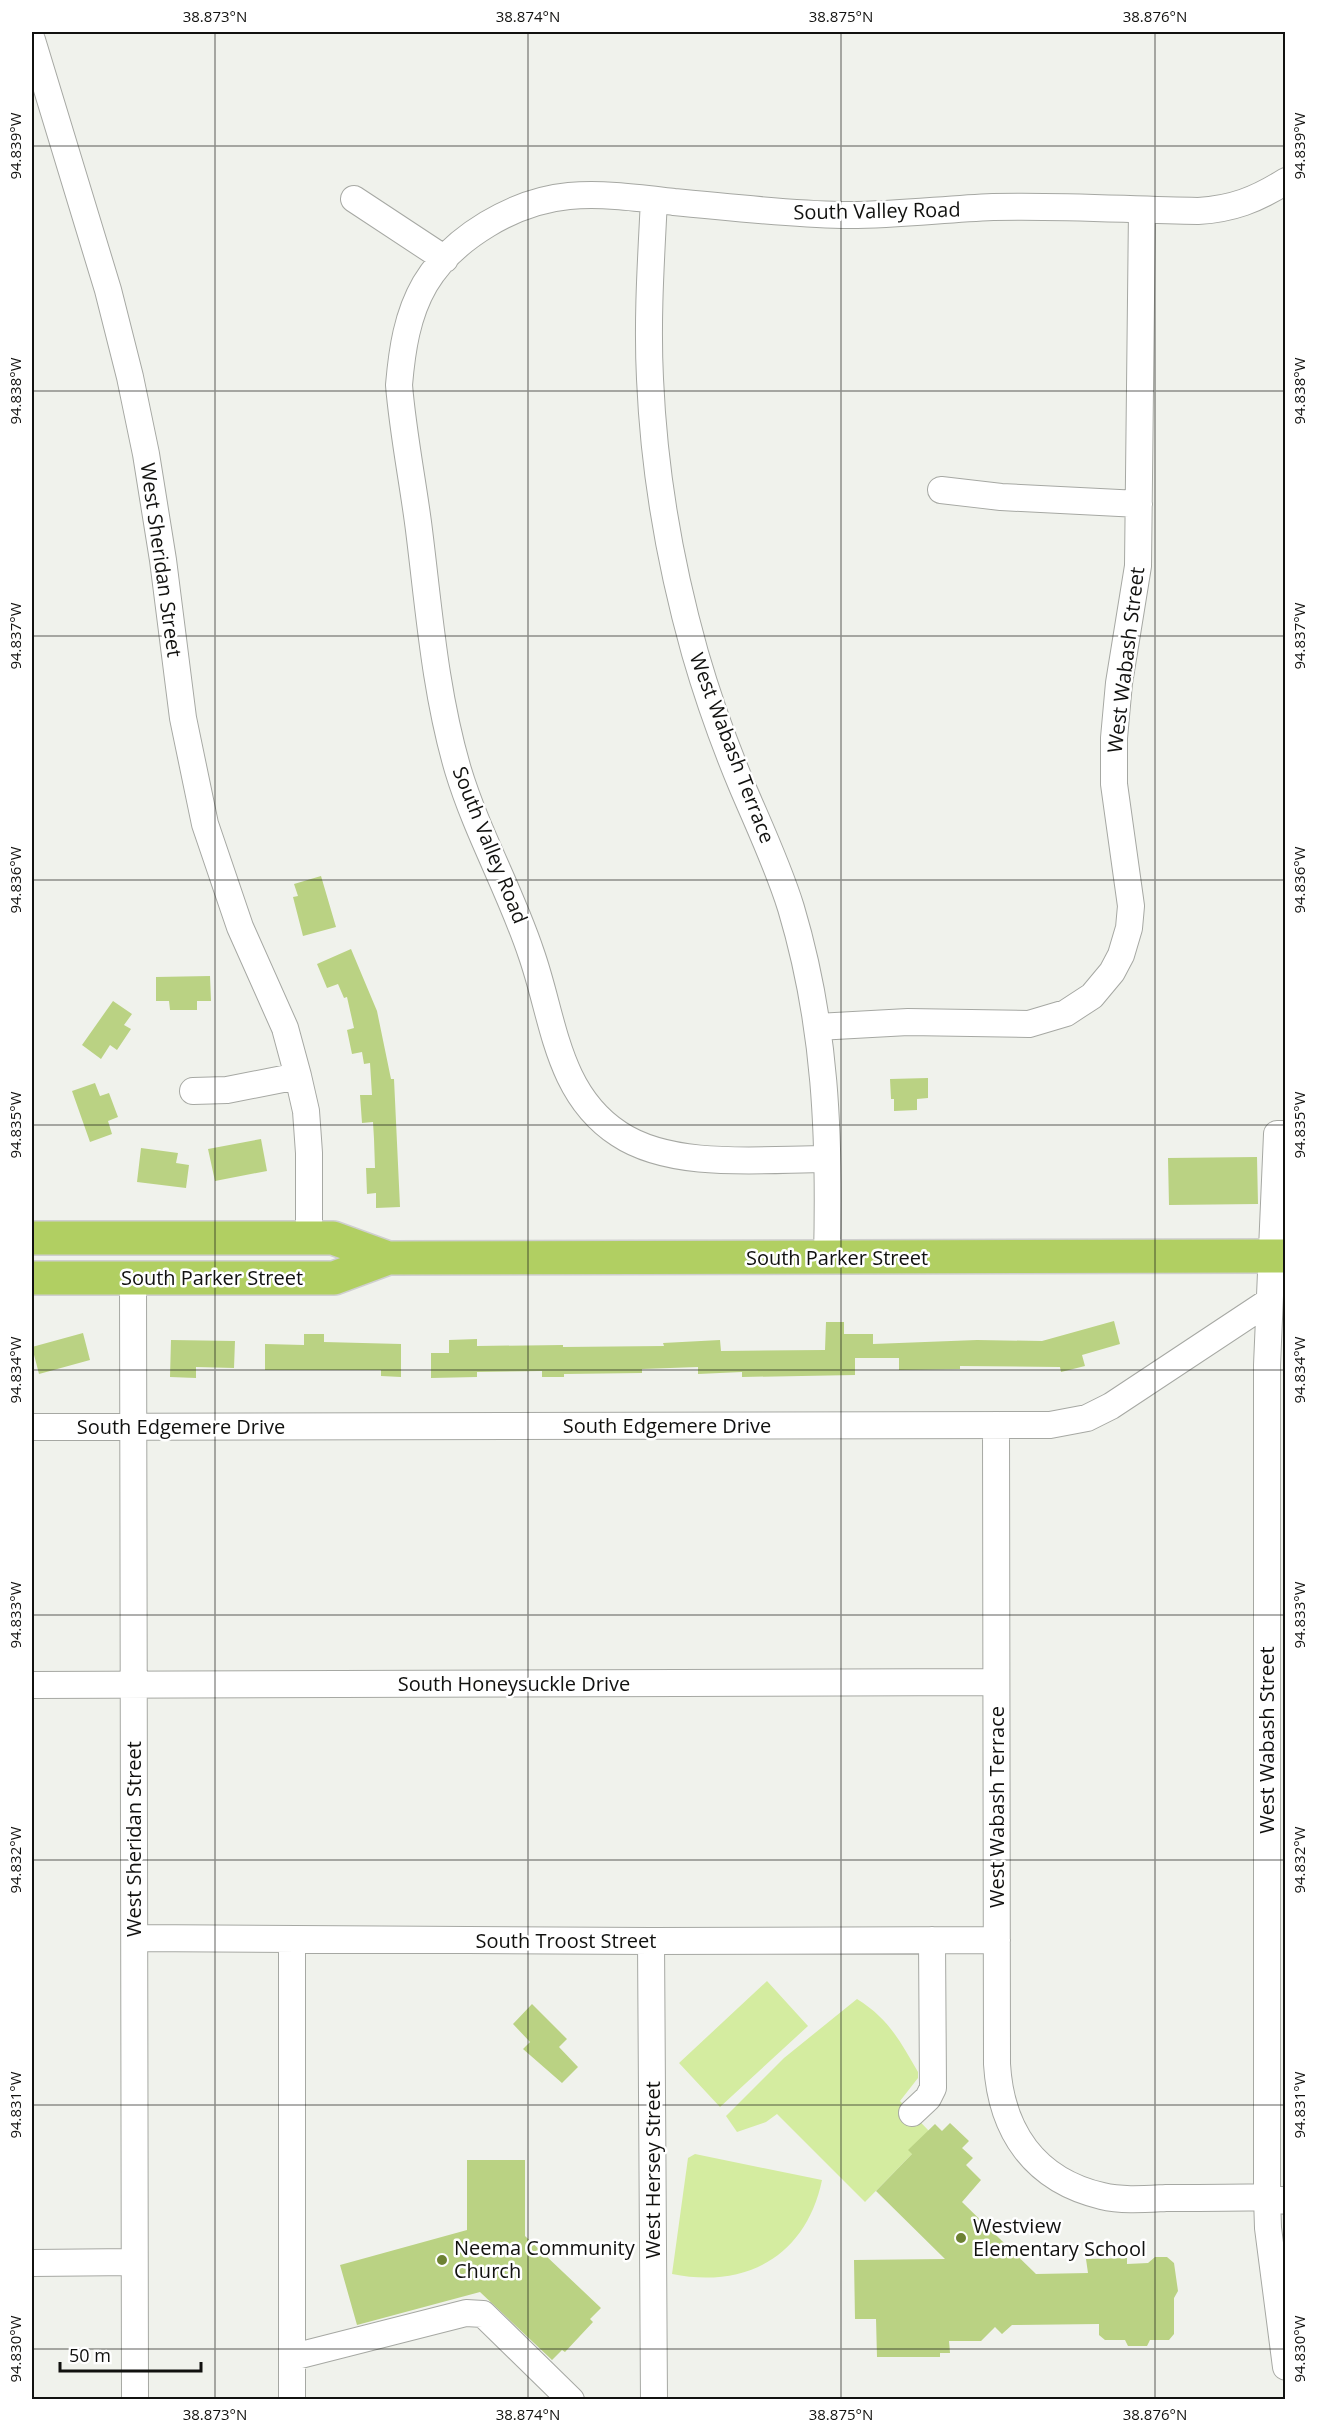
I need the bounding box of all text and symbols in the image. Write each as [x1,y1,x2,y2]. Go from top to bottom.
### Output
text: 38.873°N [183,6,247,26]
text: 38.874°N [496,6,560,26]
text: 38.875°N [809,6,873,26]
text: 38.876°N [1123,6,1187,26]
text: 94.839°W [5,112,25,180]
text: 94.839°W [1289,112,1309,180]
street label: South Valley Road [793,196,961,225]
text: 94.838°W [5,357,25,425]
text: 94.838°W [1289,357,1309,425]
street label: West Sheridan Street [134,461,188,659]
street label: West Wabash Street [1101,565,1150,755]
text: 94.837°W [5,602,25,670]
text: 94.837°W [1289,602,1309,670]
street label: West Wabash Terrace [684,649,781,847]
street label: South Valley Road [447,762,534,927]
text: 94.836°W [5,846,25,914]
text: 94.836°W [1289,846,1309,914]
text: 94.835°W [5,1091,25,1159]
text: 94.835°W [1289,1091,1309,1159]
street label: South Parker Street [746,1244,928,1271]
street label: South Parker Street [121,1264,303,1291]
text: 94.834°W [5,1336,25,1404]
text: 94.834°W [1289,1336,1309,1404]
street label: South Edgemere Drive [563,1412,771,1439]
street label: South Edgemere Drive [77,1413,285,1440]
text: 94.833°W [5,1581,25,1649]
text: 94.833°W [1289,1581,1309,1649]
street label: West Wabash Street [1253,1646,1280,1834]
street label: South Honeysuckle Drive [398,1670,630,1697]
street label: West Wabash Terrace [983,1706,1010,1908]
street label: West Sheridan Street [120,1741,147,1937]
text: 94.832°W [5,1826,25,1894]
text: 94.832°W [1289,1826,1309,1894]
street label: South Troost Street [476,1927,656,1954]
text: 94.831°W [5,2071,25,2139]
text: 94.831°W [1289,2071,1309,2139]
street label: West Hersey Street [639,2081,666,2259]
place label: Westview Elementary School [973,2212,1146,2262]
marker: Westview Elementary School [954,2231,968,2245]
place label: Neema Community Church [454,2234,636,2284]
marker: Neema Community Church [435,2253,449,2267]
text: 94.830°W [5,2315,25,2383]
text: 94.830°W [1289,2315,1309,2383]
scale bar [60,2335,201,2373]
text: 50 m [69,2343,111,2367]
text: 38.873°N [183,2404,247,2424]
text: 38.874°N [496,2404,560,2424]
text: 38.875°N [809,2404,873,2424]
text: 38.876°N [1123,2404,1187,2424]

